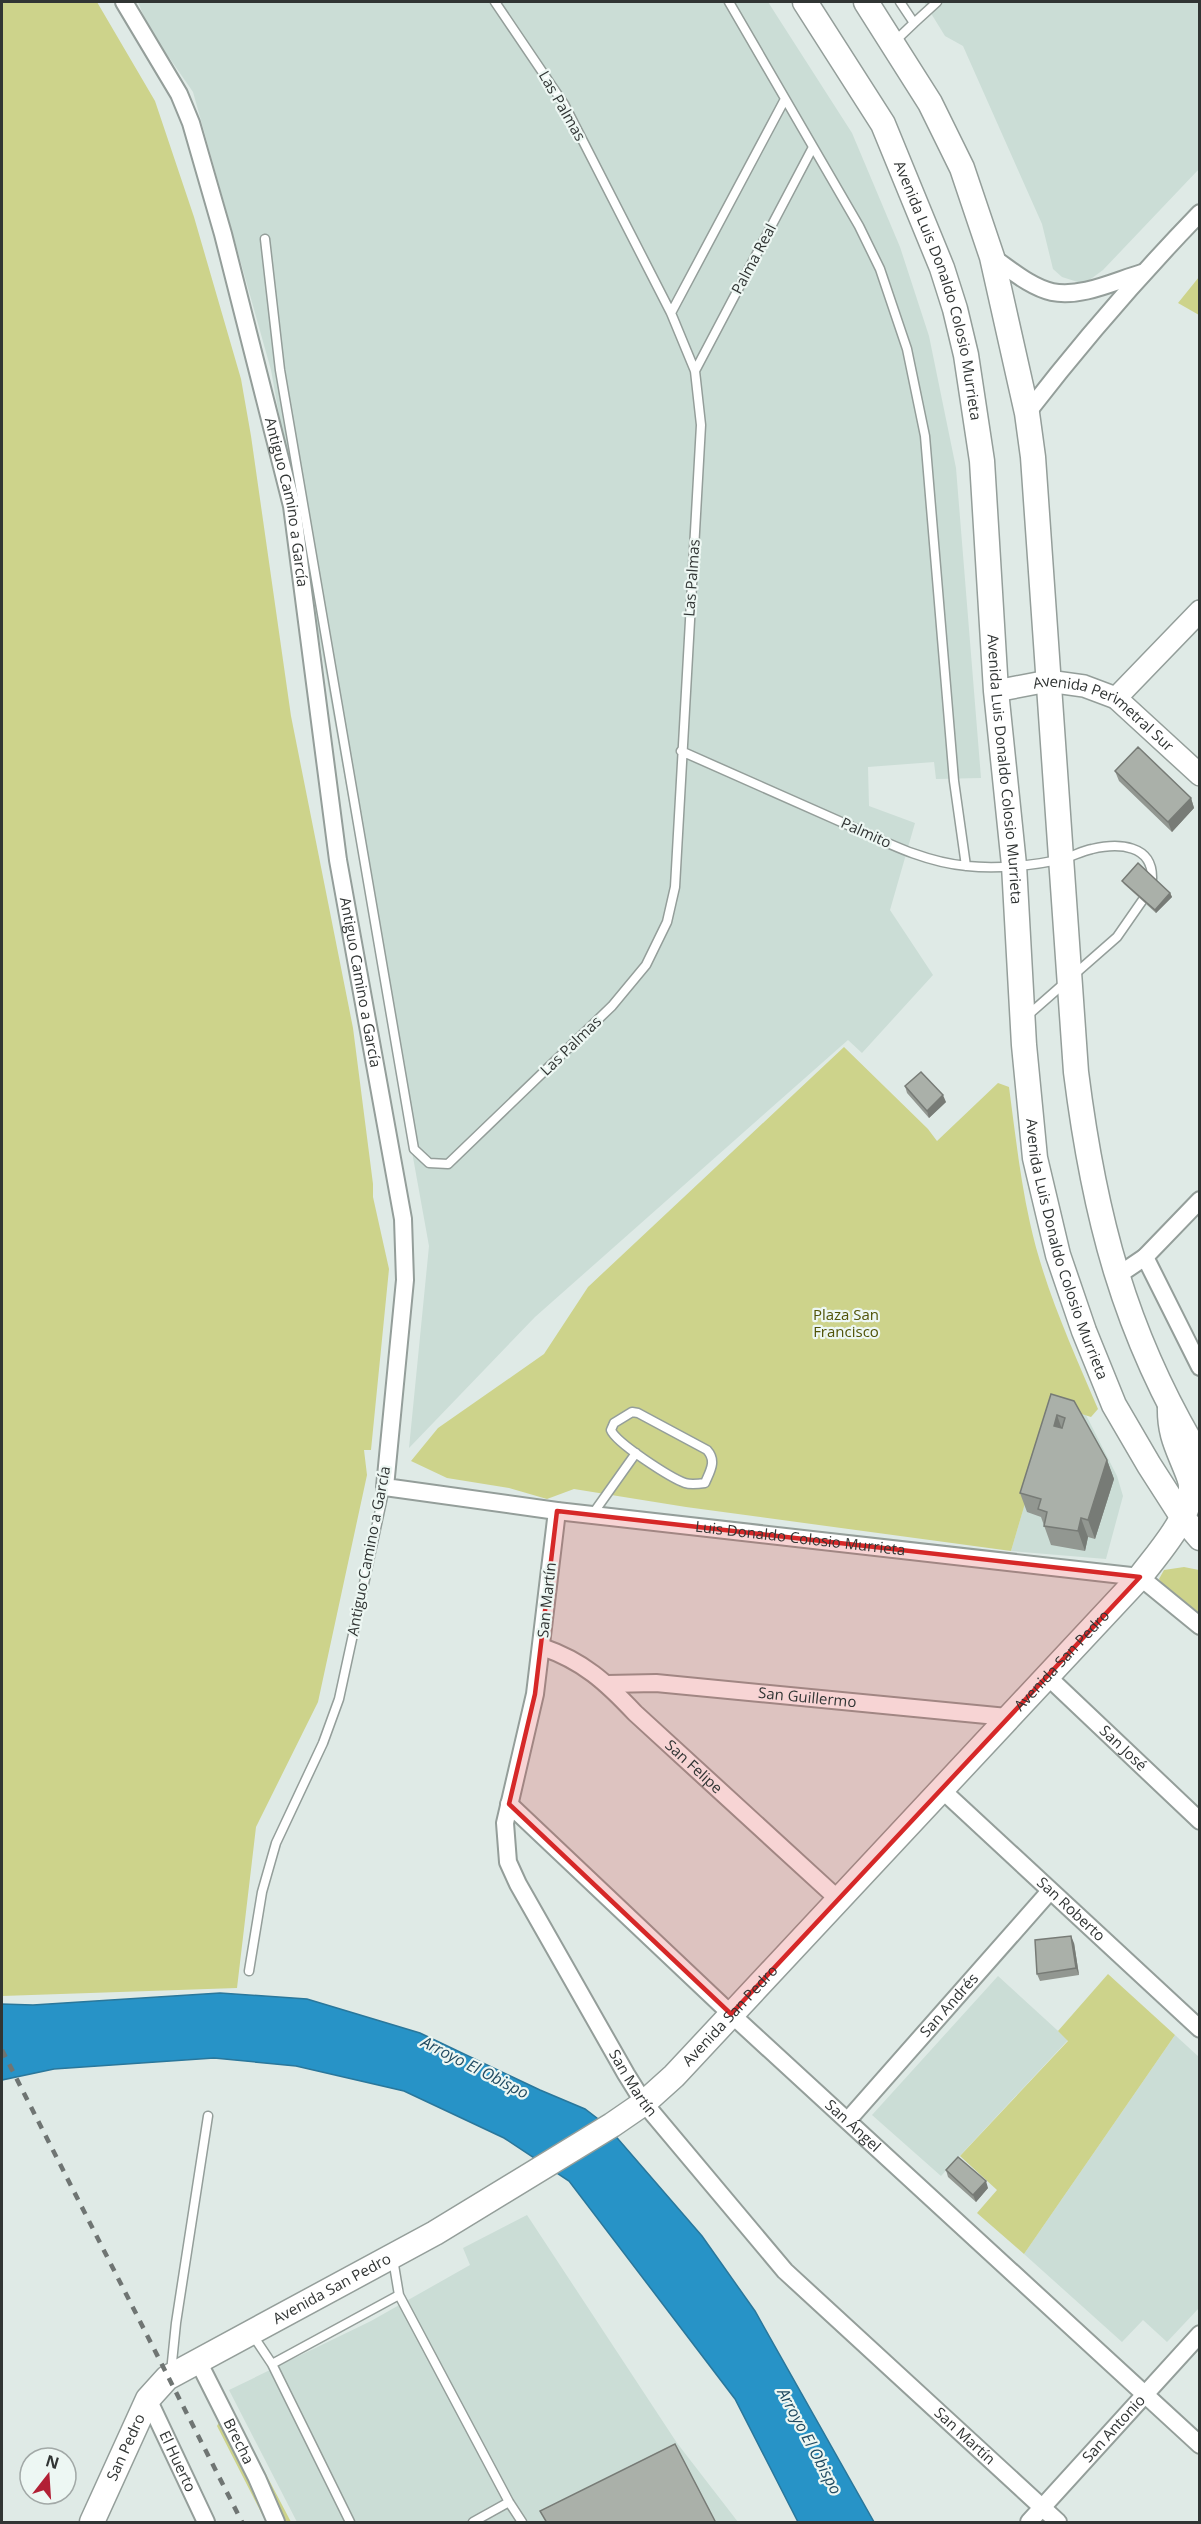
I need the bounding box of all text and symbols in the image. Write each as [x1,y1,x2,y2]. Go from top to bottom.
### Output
street label: Las Palmas [535,67,591,144]
street label: Avenida Luis Donaldo Colosio Murrieta [890,157,987,422]
street label: Palma Real [726,220,780,297]
street label: Antiguo Camino a García [261,415,313,588]
street label: Las Palmas [678,538,704,617]
street label: Avenida Luis Donaldo Colosio Murrieta [984,633,1027,905]
street label: Avenida Perimetral Sur [1031,670,1179,755]
street label: Palmito [838,812,895,852]
street label: Antiguo Camino a García [336,895,386,1069]
street label: Las Palmas [535,1011,605,1079]
street label: Avenida Luis Donaldo Colosio Murrieta [1022,1117,1114,1382]
park label: Plaza San Francisco [813,1304,879,1341]
street label: Antiguo Camino a García [342,1464,394,1637]
street label: Luis Donaldo Colosio Murrieta [694,1516,907,1559]
street label: San Martín [532,1561,560,1639]
street label: Avenida San Pedro [1009,1605,1113,1715]
street label: San Guillermo [757,1682,857,1711]
street label: San José [1096,1720,1152,1775]
street label: San Felipe [661,1735,727,1797]
street label: San Roberto [1033,1872,1110,1945]
street label: Avenida San Pedro [677,1960,782,2070]
street label: San Andrés [915,1968,982,2041]
water label: Arroyo El Obispo [417,2030,532,2103]
street label: San Martín [605,2045,662,2120]
street label: San Ángel [821,2095,886,2156]
street label: Avenida San Pedro [269,2248,394,2328]
water label: Arroyo El Obispo [772,2383,847,2498]
street label: San Antonio [1077,2390,1149,2466]
street label: San Martín [931,2402,1000,2468]
street label: San Pedro [101,2410,149,2484]
street label: Brecha [219,2415,259,2467]
street label: El Huerto [155,2427,201,2495]
north arrow [18,2446,78,2506]
text: N [43,2449,62,2474]

